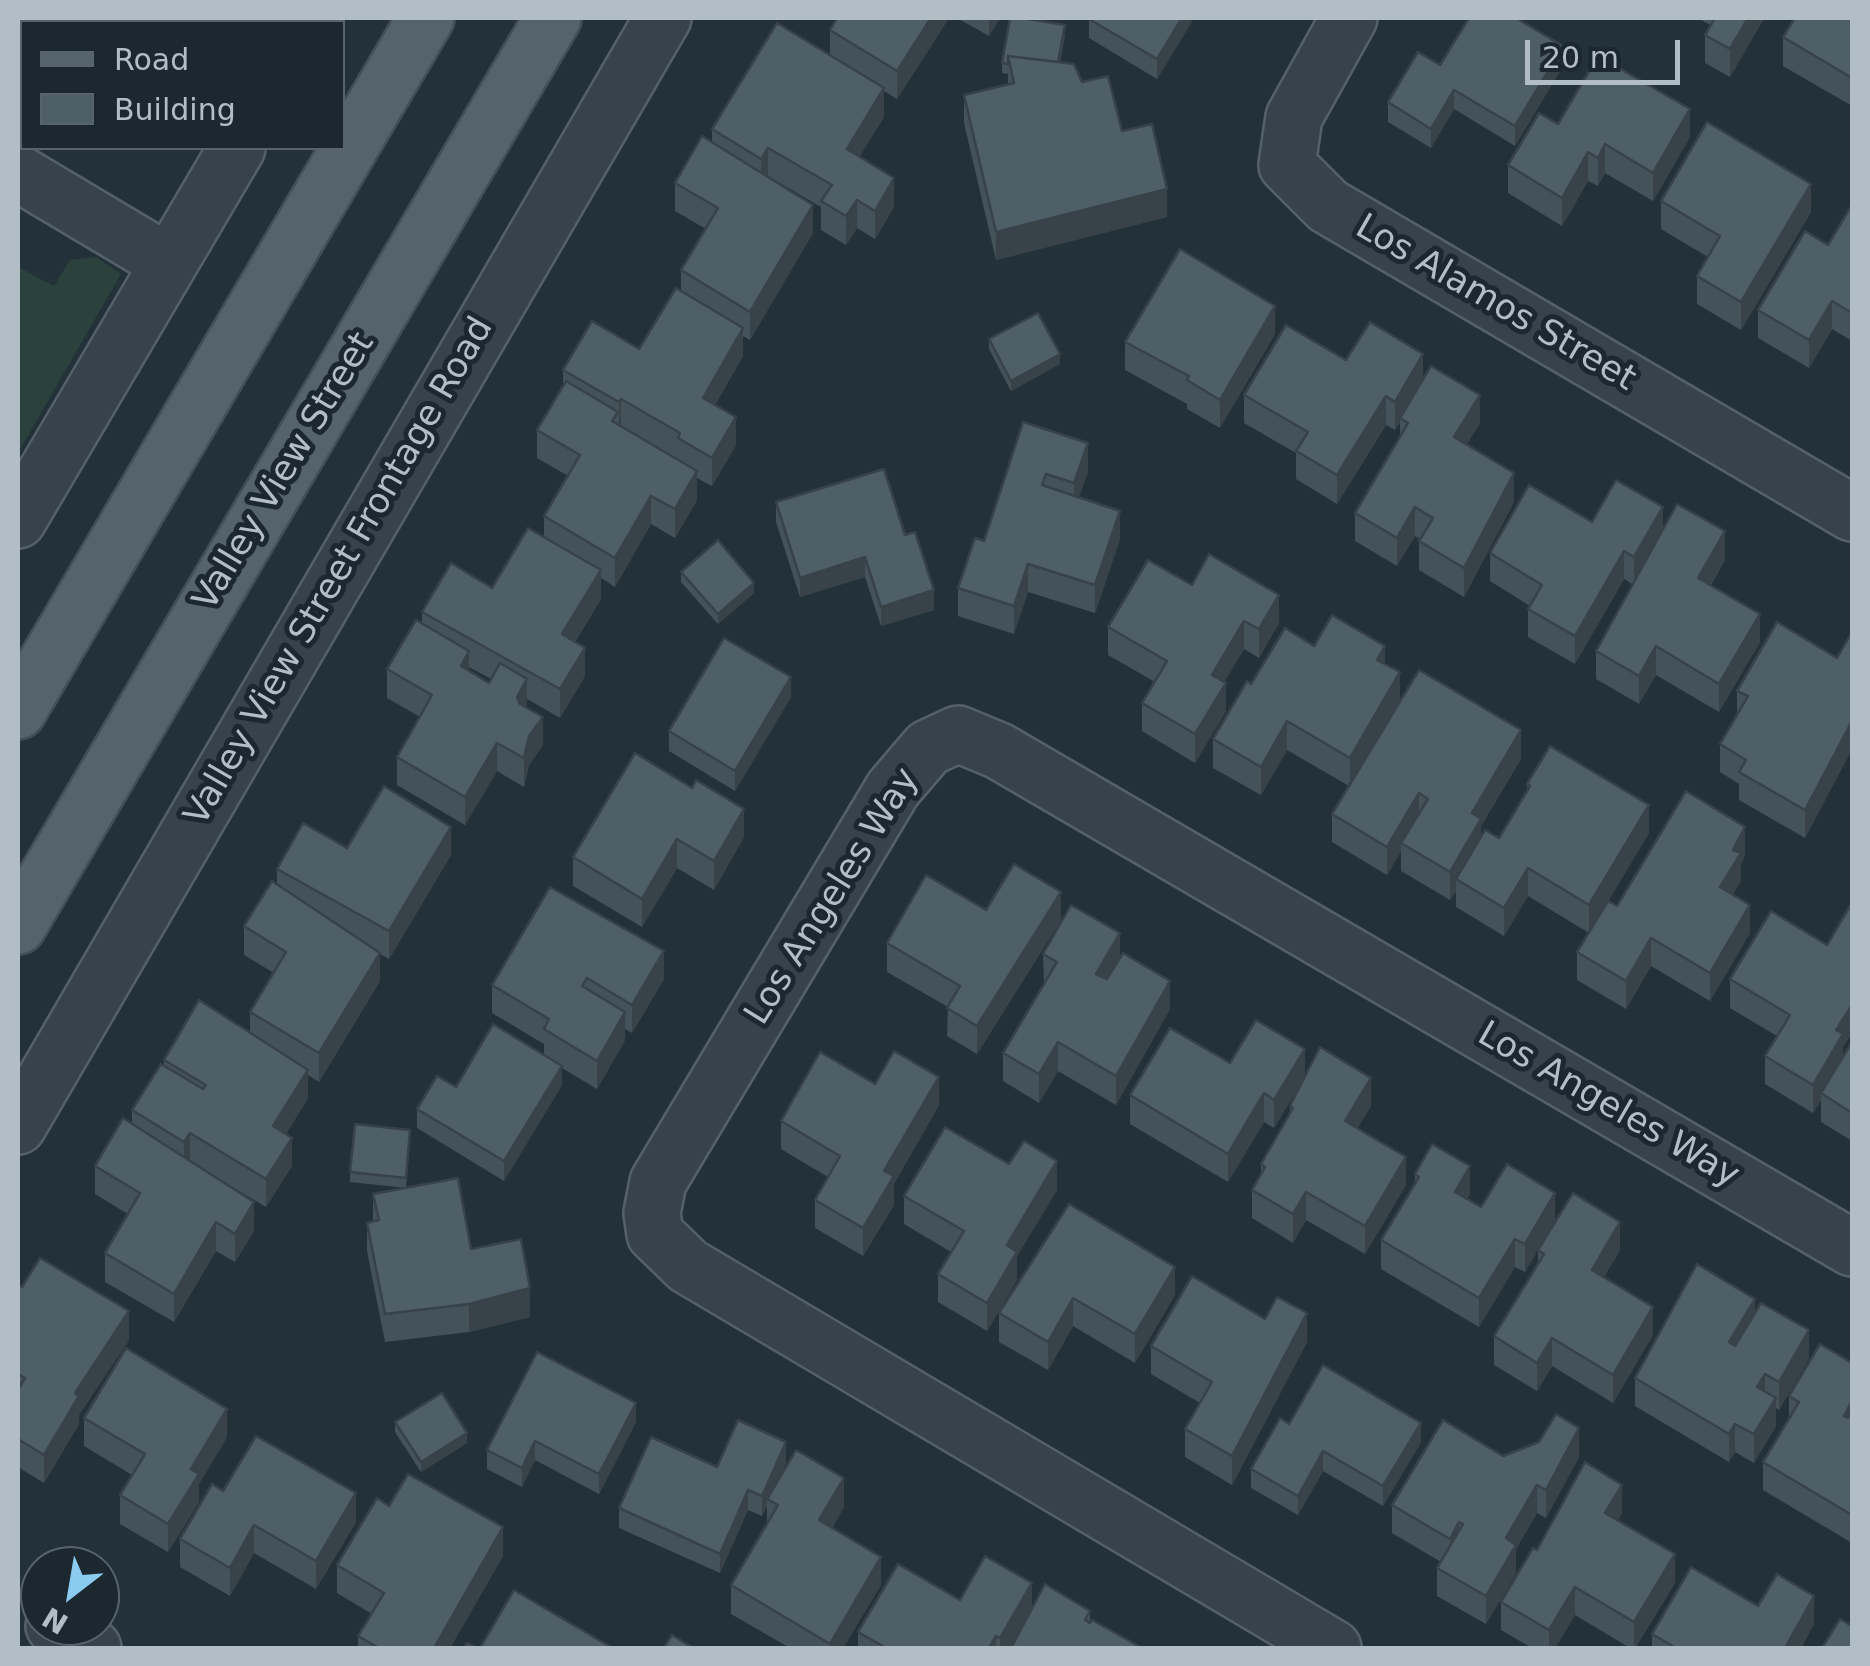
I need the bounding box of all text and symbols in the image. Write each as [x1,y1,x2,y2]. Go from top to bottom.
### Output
legend [20,20,345,150]
scale bar [1530,20,1685,82]
text: 20 m [1542,40,1619,75]
text: Road [114,42,189,77]
text: Building [114,92,236,127]
street label: Los Alamos Street [1348,207,1642,401]
street label: Valley View Street Frontage Road [177,310,503,834]
street label: Valley View Street [186,326,384,618]
street label: Los Angeles Way [737,761,929,1033]
street label: Los Angeles Way [1470,1014,1746,1198]
north arrow [20,1546,120,1646]
text: N [37,1600,74,1641]

